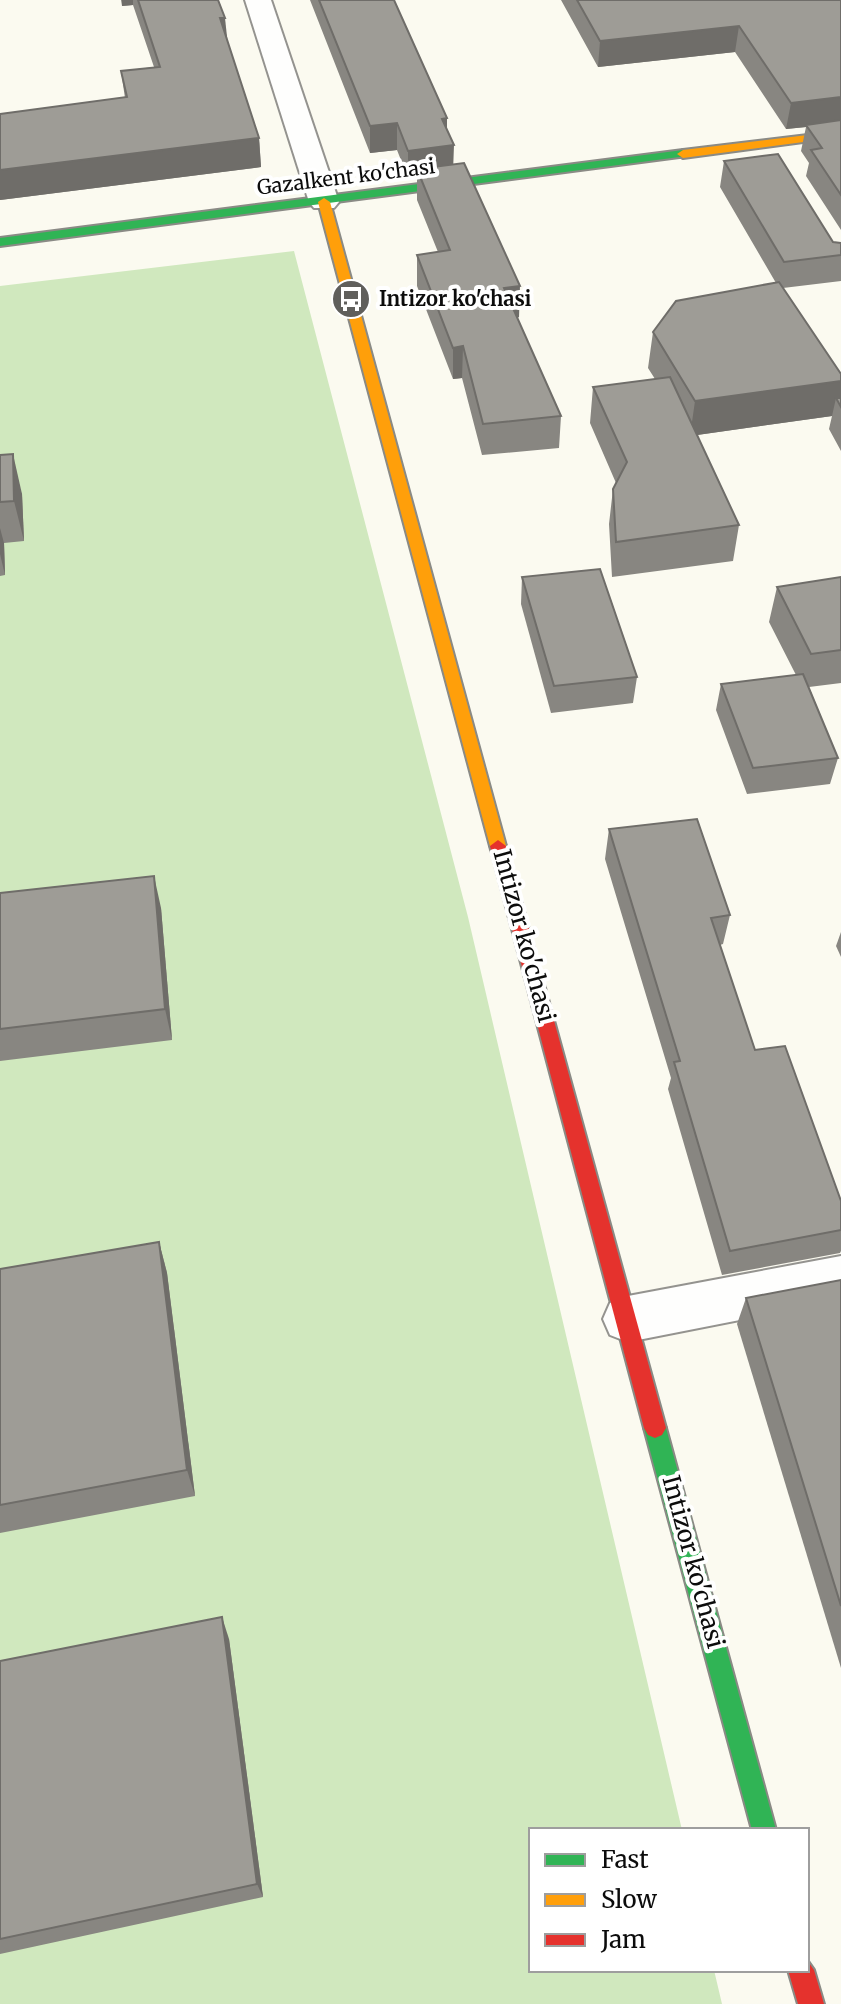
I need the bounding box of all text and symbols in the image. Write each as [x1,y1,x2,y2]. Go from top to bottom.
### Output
street label: Gazalkent ko'chasi [256,153,436,200]
bus stop icon: Intizor ko'chasi [330,278,372,320]
place label: Intizor ko'chasi [379,286,532,311]
street label: Intizor ko'chasi [487,846,562,1026]
street label: Intizor ko'chasi [656,1472,731,1652]
legend [529,1828,809,1972]
text: Fast [601,1844,649,1875]
text: Slow [601,1884,657,1915]
text: Jam [600,1924,646,1955]

